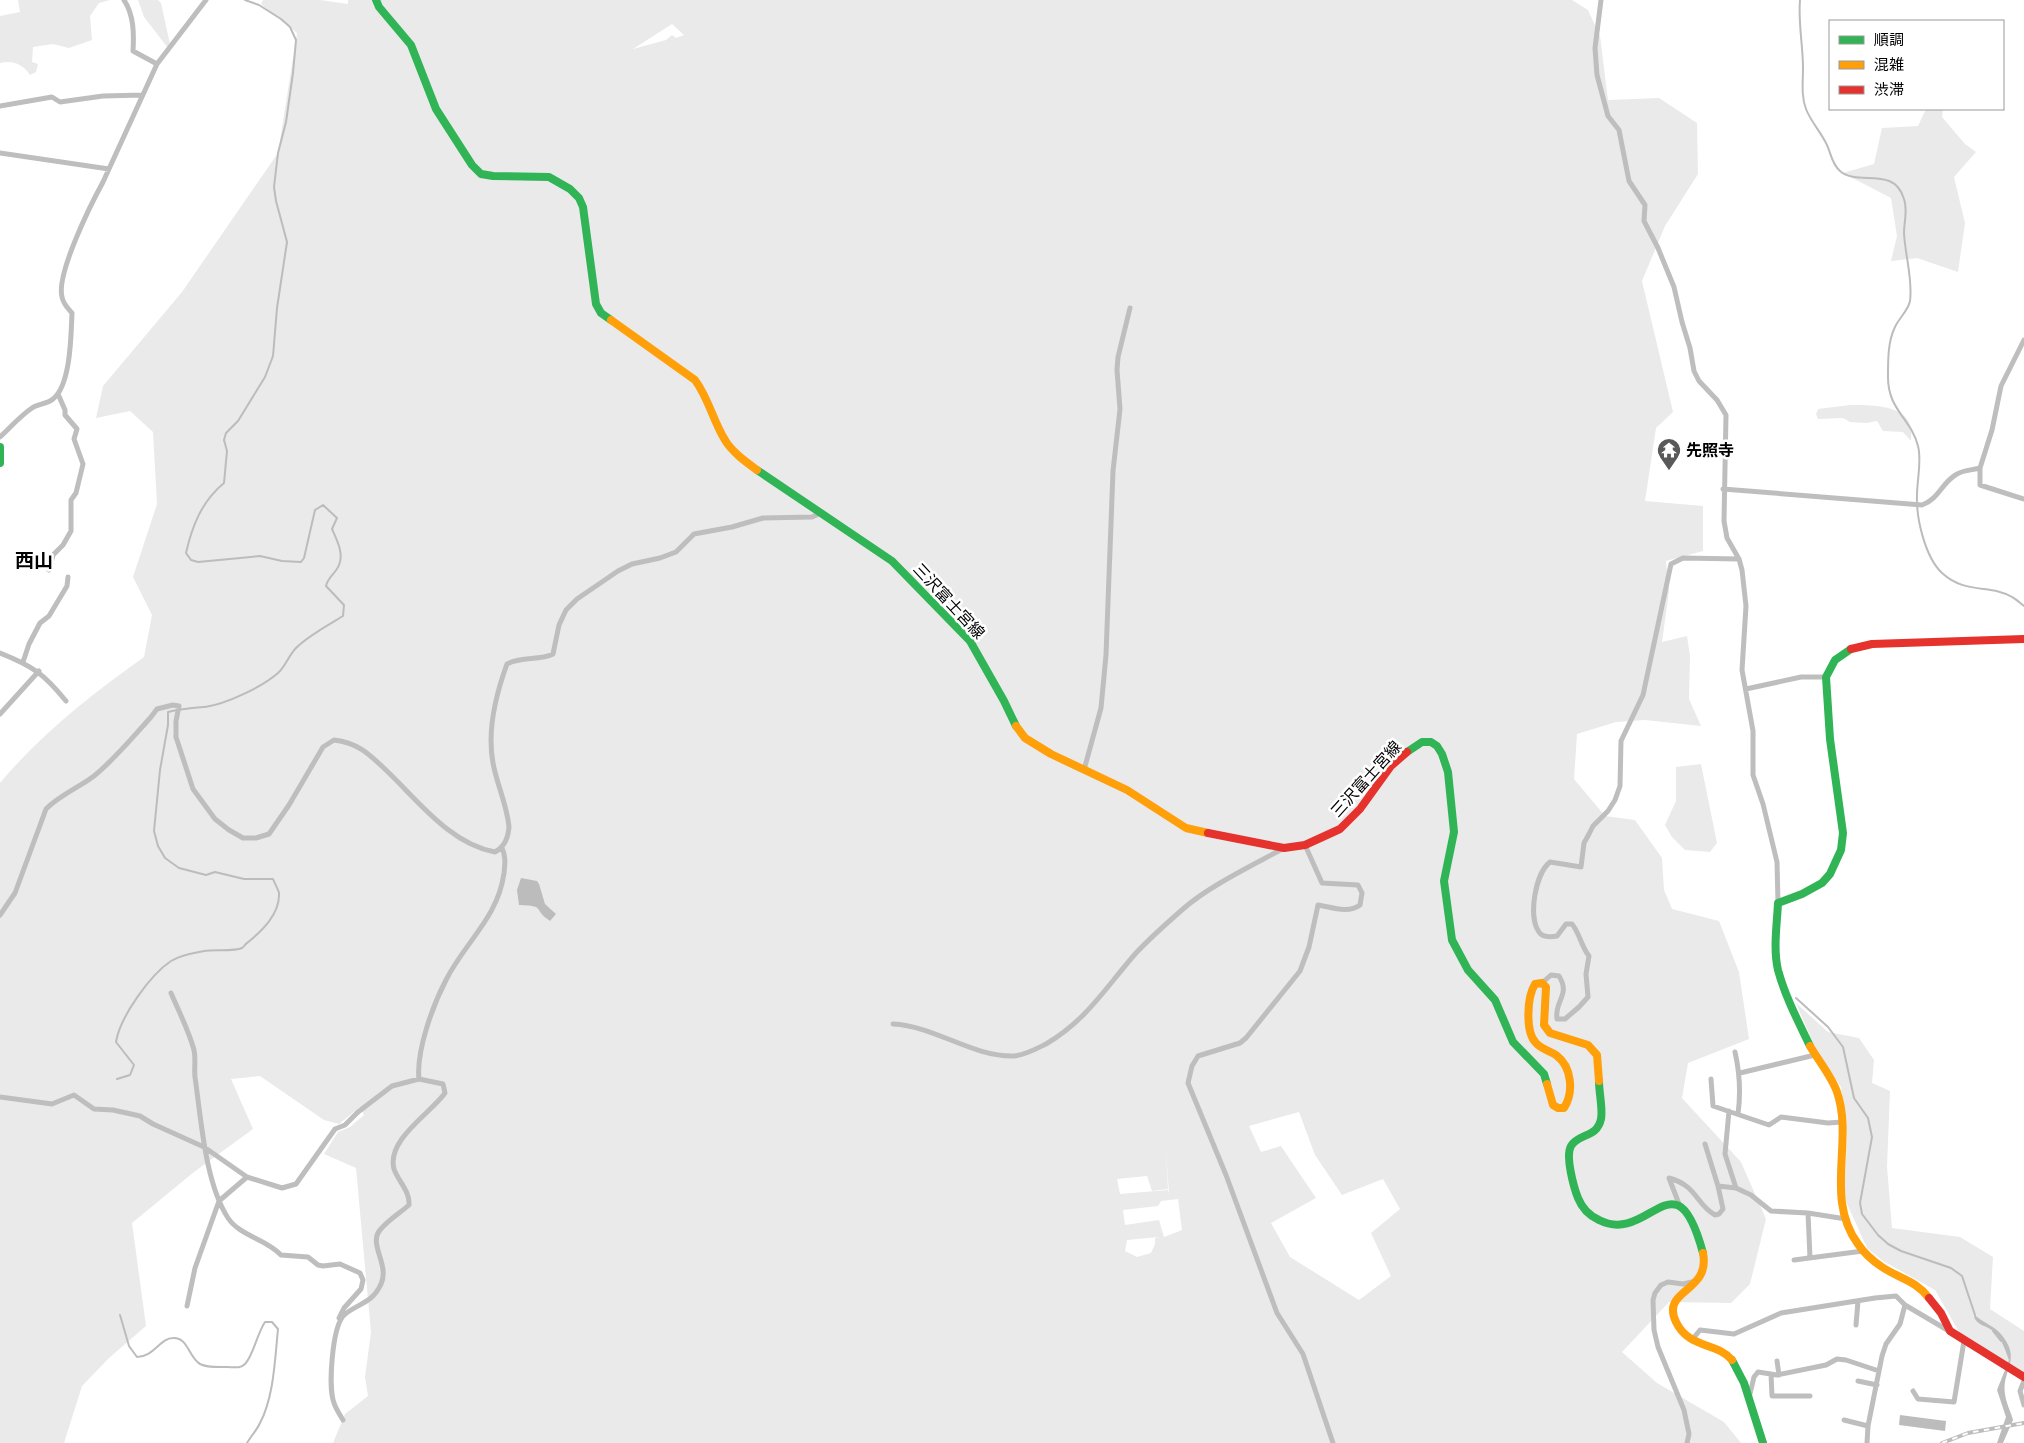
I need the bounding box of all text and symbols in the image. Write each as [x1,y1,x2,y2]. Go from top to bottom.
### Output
legend [1829,20,2004,110]
text: 順調 [1874,31,1904,49]
text: 混雑 [1874,56,1904,74]
text: 渋滞 [1874,81,1904,99]
temple icon: 先照寺 [1656,437,1682,471]
place label: 先照寺 [1686,441,1734,460]
district label: 西山 [15,549,53,572]
street label: 三沢富士宮線 [909,559,989,643]
street label: 三沢富士宮線 [1327,737,1405,821]

